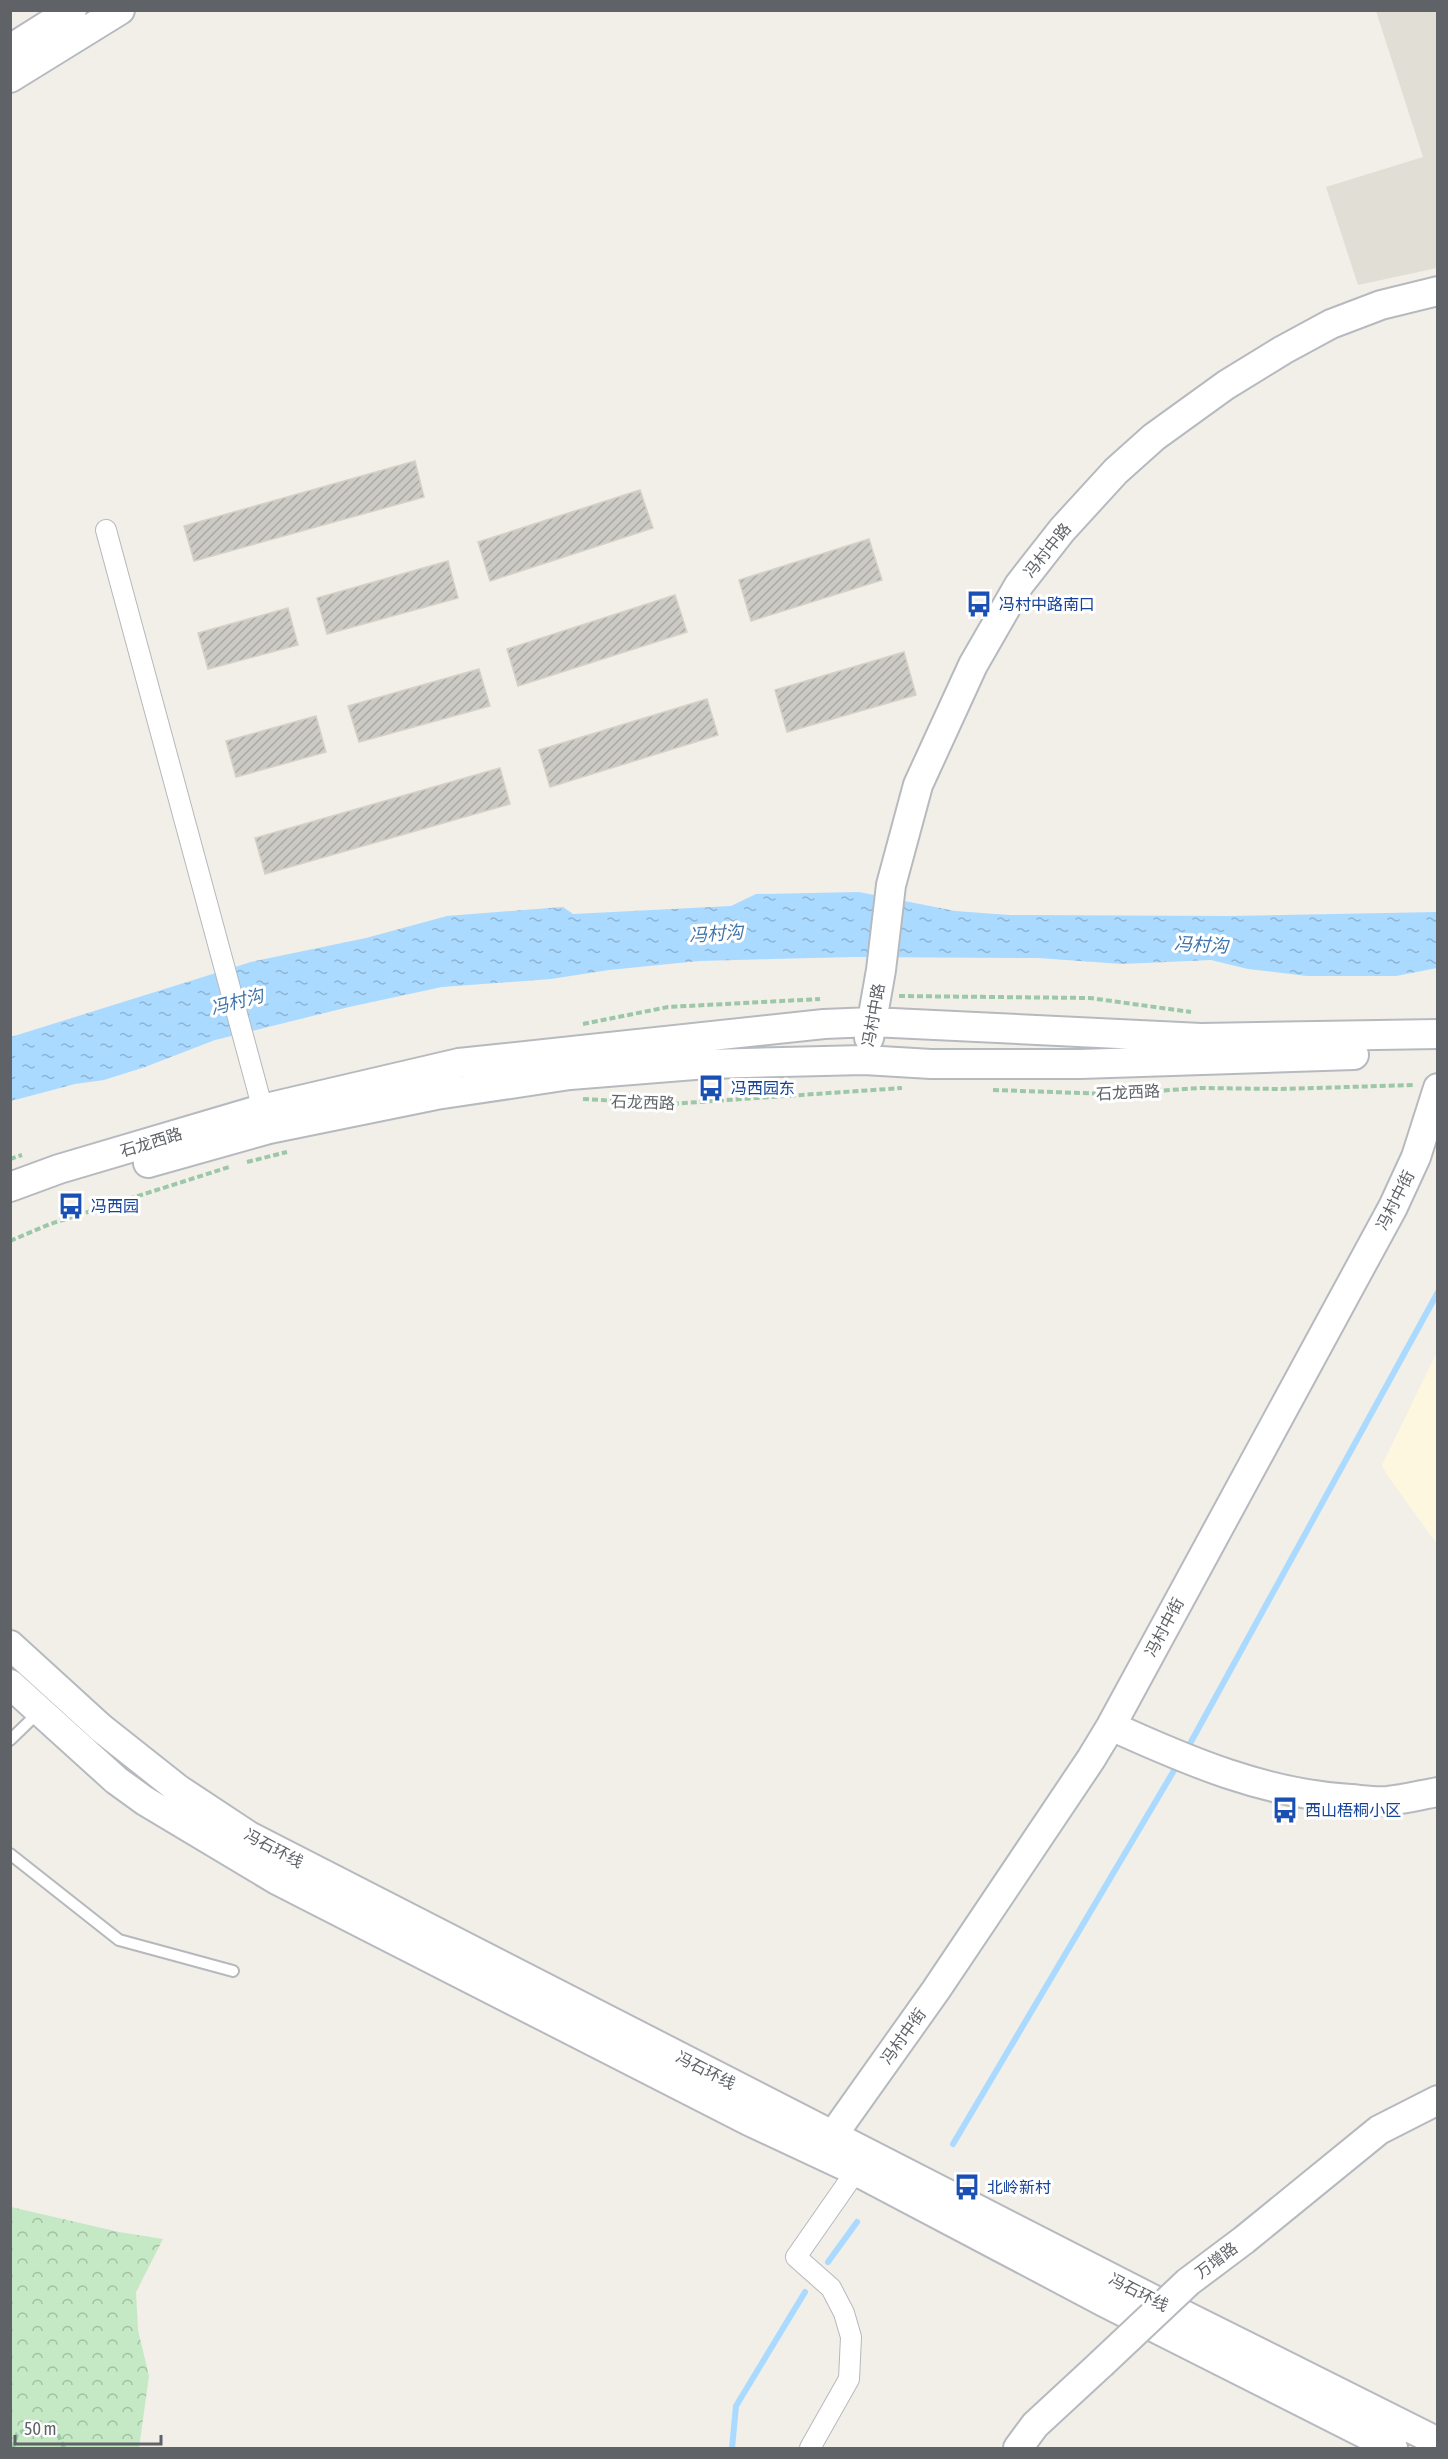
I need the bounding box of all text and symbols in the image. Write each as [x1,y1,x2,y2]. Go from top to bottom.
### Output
street label: 冯村中路 [1020,519,1074,581]
bus stop icon: 冯村中路南口 [964,589,994,619]
place label: 冯村中路南口 [999,595,1095,613]
water label: 冯村沟 [688,921,746,946]
water label: 冯村沟 [1174,933,1231,957]
street label: 冯村中路 [859,982,887,1048]
water label: 冯村沟 [208,984,268,1019]
bus stop icon: 冯西园东 [696,1073,726,1103]
place label: 冯西园东 [731,1079,795,1097]
street label: 石龙西路 [1096,1081,1160,1103]
street label: 石龙西路 [611,1092,675,1112]
street label: 石龙西路 [118,1124,184,1160]
street label: 冯村中街 [1372,1167,1418,1233]
bus stop icon: 冯西园 [56,1191,86,1221]
place label: 冯西园 [91,1197,139,1215]
street label: 冯村中街 [1141,1595,1187,1659]
bus stop icon: 西山梧桐小区 [1270,1795,1300,1825]
place label: 西山梧桐小区 [1305,1801,1401,1819]
street label: 冯石环线 [242,1825,306,1871]
street label: 冯村中街 [877,2005,929,2067]
street label: 冯石环线 [673,2047,739,2093]
bus stop icon: 北岭新村 [952,2172,982,2202]
place label: 北岭新村 [987,2178,1051,2196]
street label: 万增路 [1191,2238,1241,2282]
street label: 冯石环线 [1106,2269,1172,2315]
scale bar [15,2408,160,2446]
text: 50 m [24,2418,56,2439]

